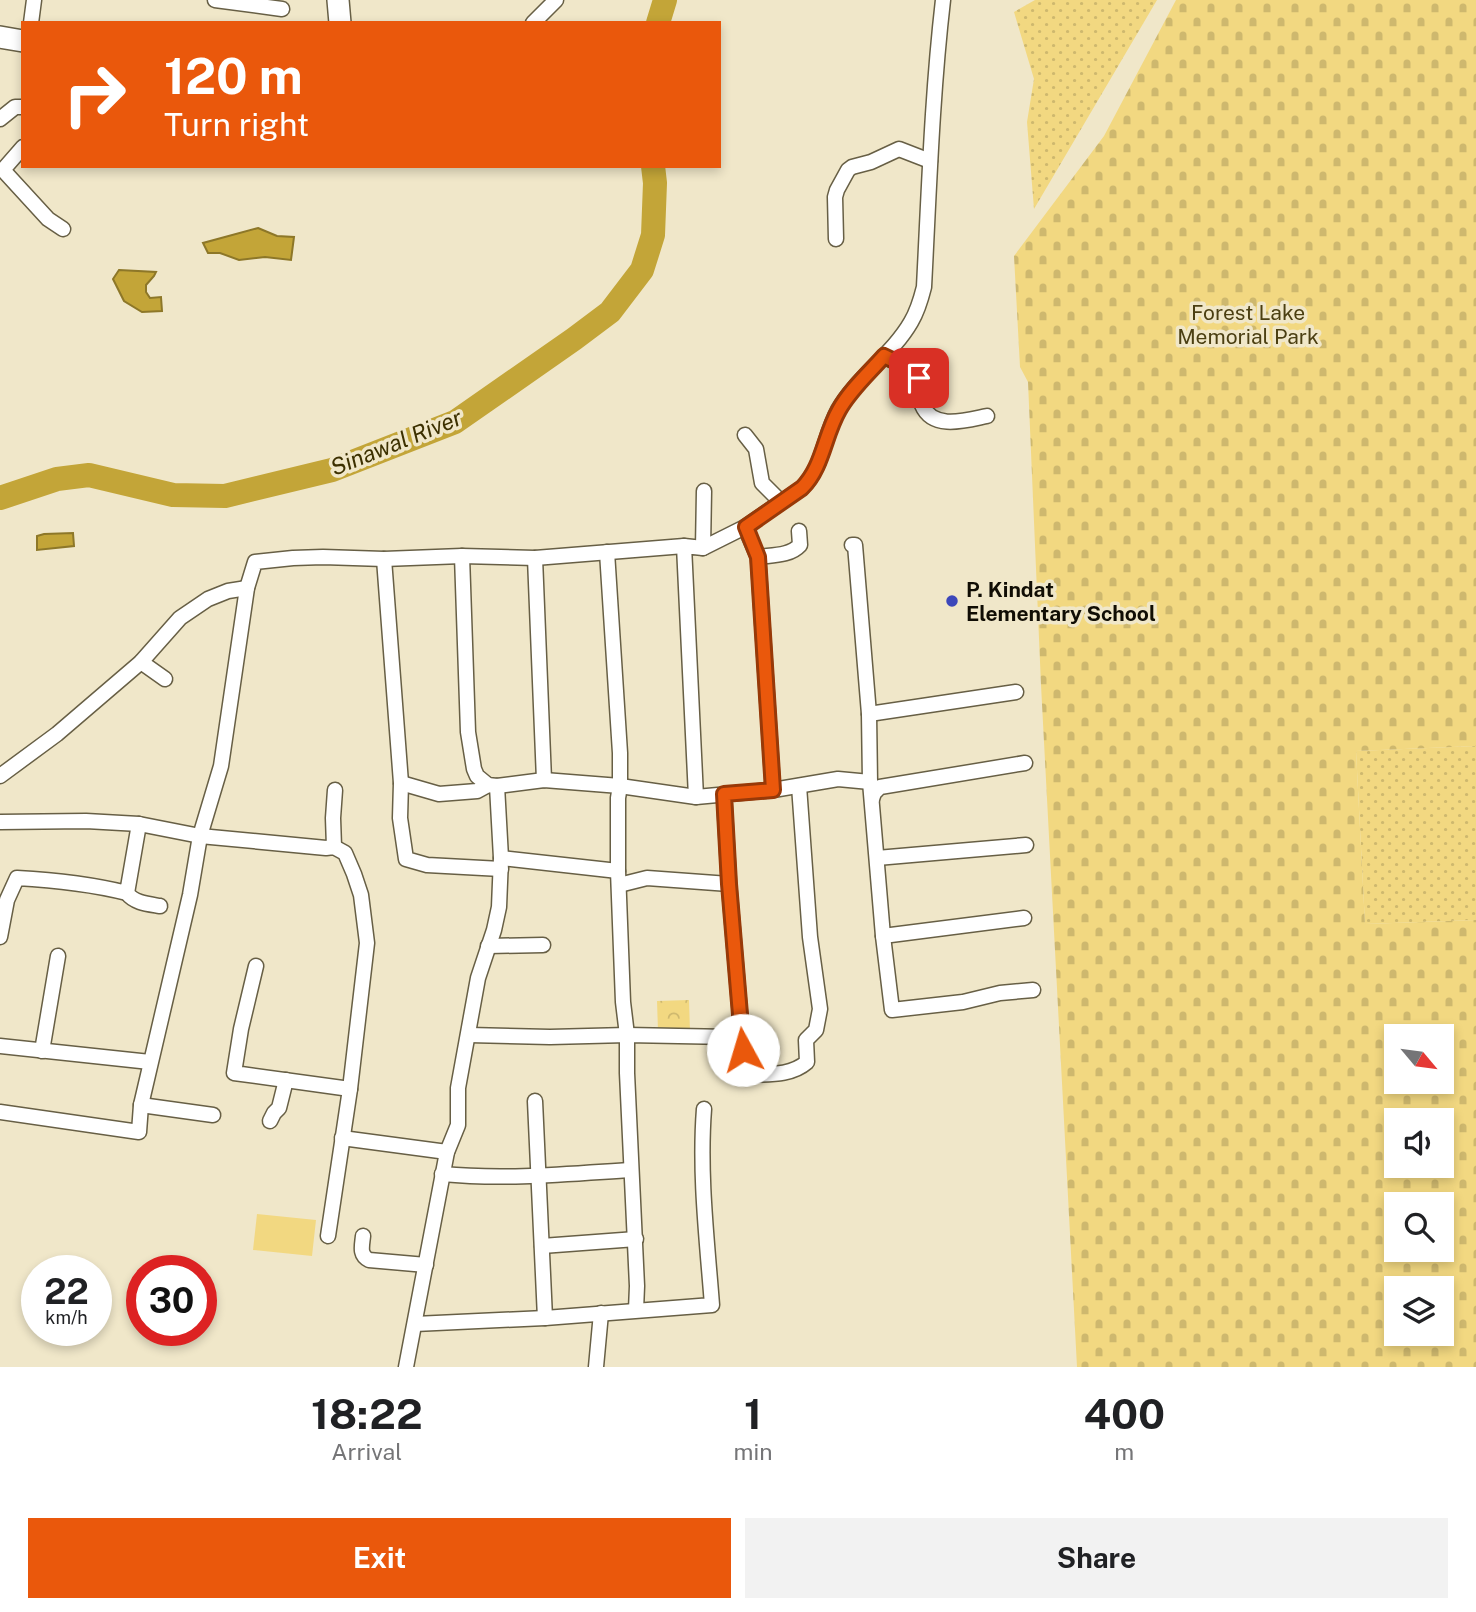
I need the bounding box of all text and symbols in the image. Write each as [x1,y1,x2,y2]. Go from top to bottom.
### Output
text: 120 m [164,47,303,105]
icon: right [49,49,140,140]
text: Turn right [164,106,309,143]
park label: Forest Lake Memorial Park [1177,300,1319,349]
pin [889,348,949,408]
icon: arrive [900,359,938,397]
water label: Sinawal River [326,403,466,481]
place label: P. Kindat Elementary School [966,577,1156,626]
marker: P. Kindat Elementary School [944,593,960,609]
position arrow [706,1013,780,1087]
north arrow [1384,1024,1454,1094]
map controls [1384,1024,1454,1346]
button: sound [1384,1108,1454,1178]
button: search [1384,1192,1454,1262]
speed limit sign: 30 [126,1255,217,1346]
text: 22 [44,1271,89,1312]
button: layers [1384,1276,1454,1346]
text: km/h [45,1307,88,1328]
text: 18:22 [311,1389,423,1438]
text: 1 [744,1389,762,1438]
text: 400 [1084,1389,1165,1438]
text: Arrival [331,1438,402,1465]
text: min [734,1438,773,1465]
text: m [1114,1438,1134,1465]
button: Exit [28,1518,731,1598]
button: Share [745,1518,1448,1598]

